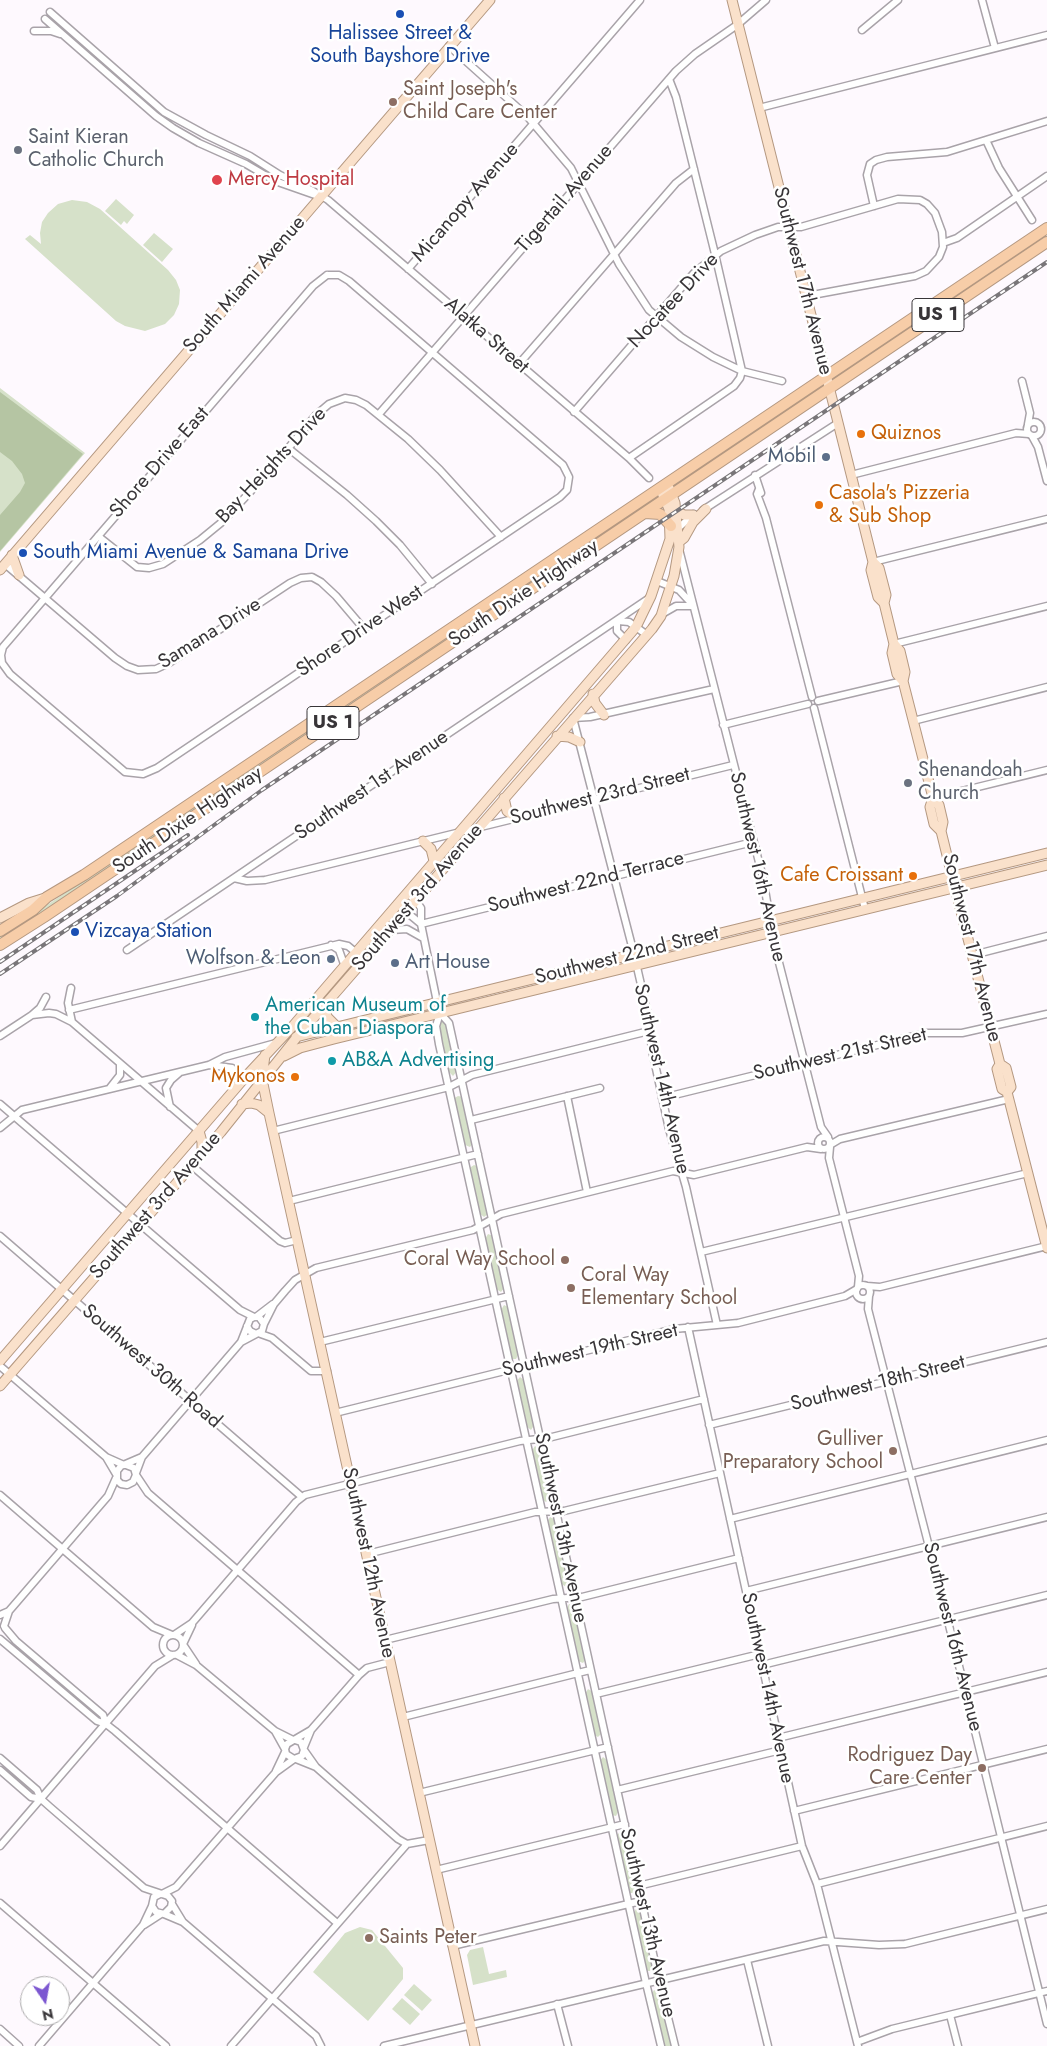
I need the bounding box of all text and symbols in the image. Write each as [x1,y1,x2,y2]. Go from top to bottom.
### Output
marker: Halissee Street & South Bayshore Drive [394,8,406,20]
place label: Halissee Street & South Bayshore Drive [310,22,490,69]
place label: Saint Joseph's Child Care Center [403,78,557,125]
marker: Saint Joseph's Child Care Center [387,96,399,108]
place label: Saint Kieran Catholic Church [28,126,164,173]
street label: Micanopy Avenue [408,138,524,268]
street label: Tigertail Avenue [511,140,619,258]
marker: Saint Kieran Catholic Church [12,144,24,156]
place label: Mercy Hospital [228,168,354,192]
marker: Mercy Hospital [210,173,224,187]
street label: Southwest 17th Avenue [767,184,837,378]
street label: South Miami Avenue [179,212,311,358]
street label: Nocatee Drive [624,248,724,354]
street label: Alatka Street [439,293,533,379]
road number: US 1 [912,298,964,332]
street label: Shore Drive East [105,403,215,523]
street label: Bay Heights Drive [212,403,332,529]
place label: Quiznos [871,422,941,446]
marker: Quiznos [855,428,867,440]
place label: Mobil [768,445,816,469]
marker: Mobil [820,451,832,463]
place label: Casola's Pizzeria & Sub Shop [829,482,970,529]
marker: Casola's Pizzeria & Sub Shop [813,499,825,511]
street label: South Dixie Highway [445,535,603,653]
place label: South Miami Avenue & Samana Drive [33,541,349,565]
marker: South Miami Avenue & Samana Drive [17,547,29,559]
street label: Shore Drive West [292,581,428,683]
street label: Samana Drive [154,593,266,675]
road number: US 1 [307,706,359,740]
street label: Southwest 1st Avenue [291,726,453,846]
place label: Shenandoah Church [918,759,1023,806]
street label: South Dixie Highway [109,762,267,880]
street label: Southwest 23rd Street [508,763,692,831]
street label: Southwest 16th Avenue [723,770,791,964]
marker: Shenandoah Church [902,777,914,789]
street label: Southwest 3rd Avenue [347,819,489,977]
street label: Southwest 22nd Terrace [485,847,687,919]
street label: Southwest 17th Avenue [936,851,1006,1045]
place label: Cafe Croissant [780,864,903,888]
marker: Cafe Croissant [907,870,919,882]
place label: Vizcaya Station [85,920,213,944]
street label: Southwest 22nd Street [533,922,721,990]
marker: Vizcaya Station [69,926,81,938]
place label: Wolfson & Leon [186,947,321,971]
place label: Art House [405,951,490,975]
marker: Wolfson & Leon [325,953,337,965]
marker: Art House [389,957,401,969]
street label: Southwest 14th Avenue [627,982,695,1176]
place label: American Museum of the Cuban Diaspora [265,994,446,1041]
marker: American Museum of the Cuban Diaspora [249,1011,261,1023]
street label: Southwest 21st Street [751,1023,929,1087]
place label: AB&A Advertising [342,1049,494,1073]
marker: AB&A Advertising [326,1055,338,1067]
place label: Mykonos [211,1065,285,1089]
marker: Mykonos [289,1071,301,1083]
street label: Southwest 3rd Avenue [85,1127,227,1285]
place label: Coral Way School [404,1248,555,1272]
marker: Coral Way School [559,1254,571,1266]
place label: Coral Way Elementary School [581,1264,737,1311]
marker: Coral Way Elementary School [565,1282,577,1294]
street label: Southwest 30th Road [76,1300,226,1434]
street label: Southwest 19th Street [500,1319,680,1383]
street label: Southwest 18th Street [788,1351,968,1417]
place label: Gulliver Preparatory School [723,1428,883,1475]
street label: Southwest 13th Avenue [528,1431,592,1625]
marker: Gulliver Preparatory School [887,1445,899,1457]
street label: Southwest 12th Avenue [336,1466,400,1660]
street label: Southwest 16th Avenue [917,1540,987,1734]
street label: Southwest 14th Avenue [735,1590,799,1786]
place label: Rodriguez Day Care Center [847,1744,972,1791]
marker: Rodriguez Day Care Center [976,1762,988,1774]
street label: Southwest 13th Avenue [614,1826,680,2020]
place label: Saints Peter [379,1926,477,1950]
marker: Saints Peter [363,1932,375,1944]
north arrow [20,1976,70,2026]
text: N [40,2004,55,2026]

